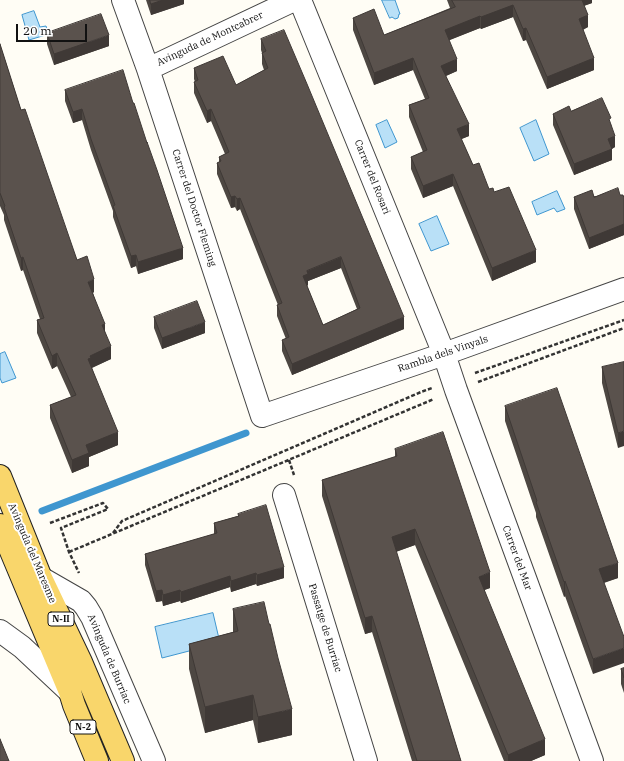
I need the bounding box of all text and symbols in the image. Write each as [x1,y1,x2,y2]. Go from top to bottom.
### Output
street label: Avinguda de Montcabrer [155,9,265,69]
scale bar [18,16,89,42]
text: 20 m [23,23,52,38]
street label: Carrer del Rosari [352,138,392,216]
street label: Carrer del Doctor Fleming [169,148,219,268]
street label: Rambla dels Vinyals [396,333,490,375]
street label: Avinguda del Maresme [5,501,59,605]
street label: Carrer del Mar [500,524,534,592]
street label: Passatge de Burriac [306,582,344,674]
road number: N-II [48,612,74,626]
street label: Avinguda de Burriac [85,612,133,706]
road number: N-2 [70,720,96,734]

